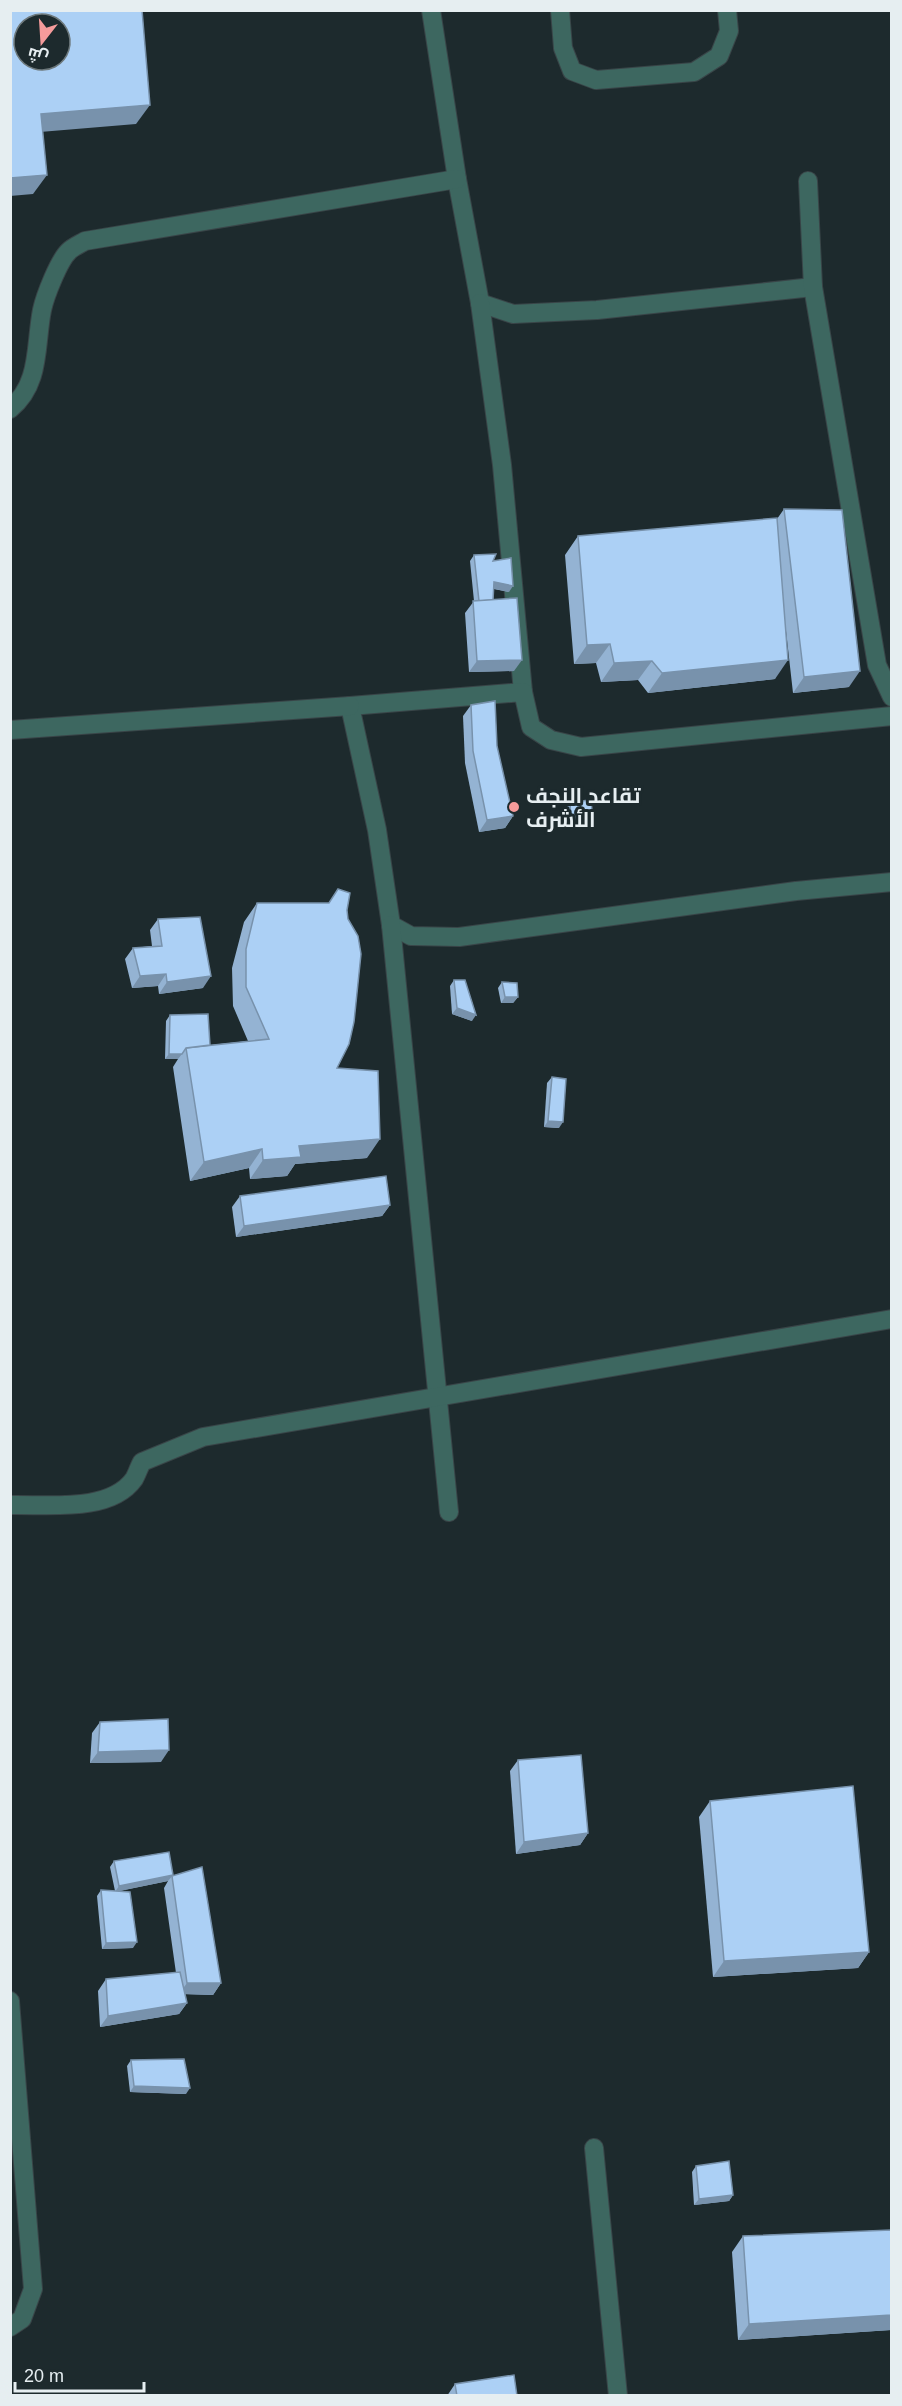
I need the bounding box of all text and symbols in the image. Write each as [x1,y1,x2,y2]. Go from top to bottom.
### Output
north arrow [12,12,72,72]
text: ش [25,44,50,67]
place label: تقاعد النجف الأشرف [526,784,642,832]
marker: تقاعد النجف الأشرف [507,800,521,814]
scale bar [15,2355,144,2393]
text: 20 m [24,2366,64,2386]

